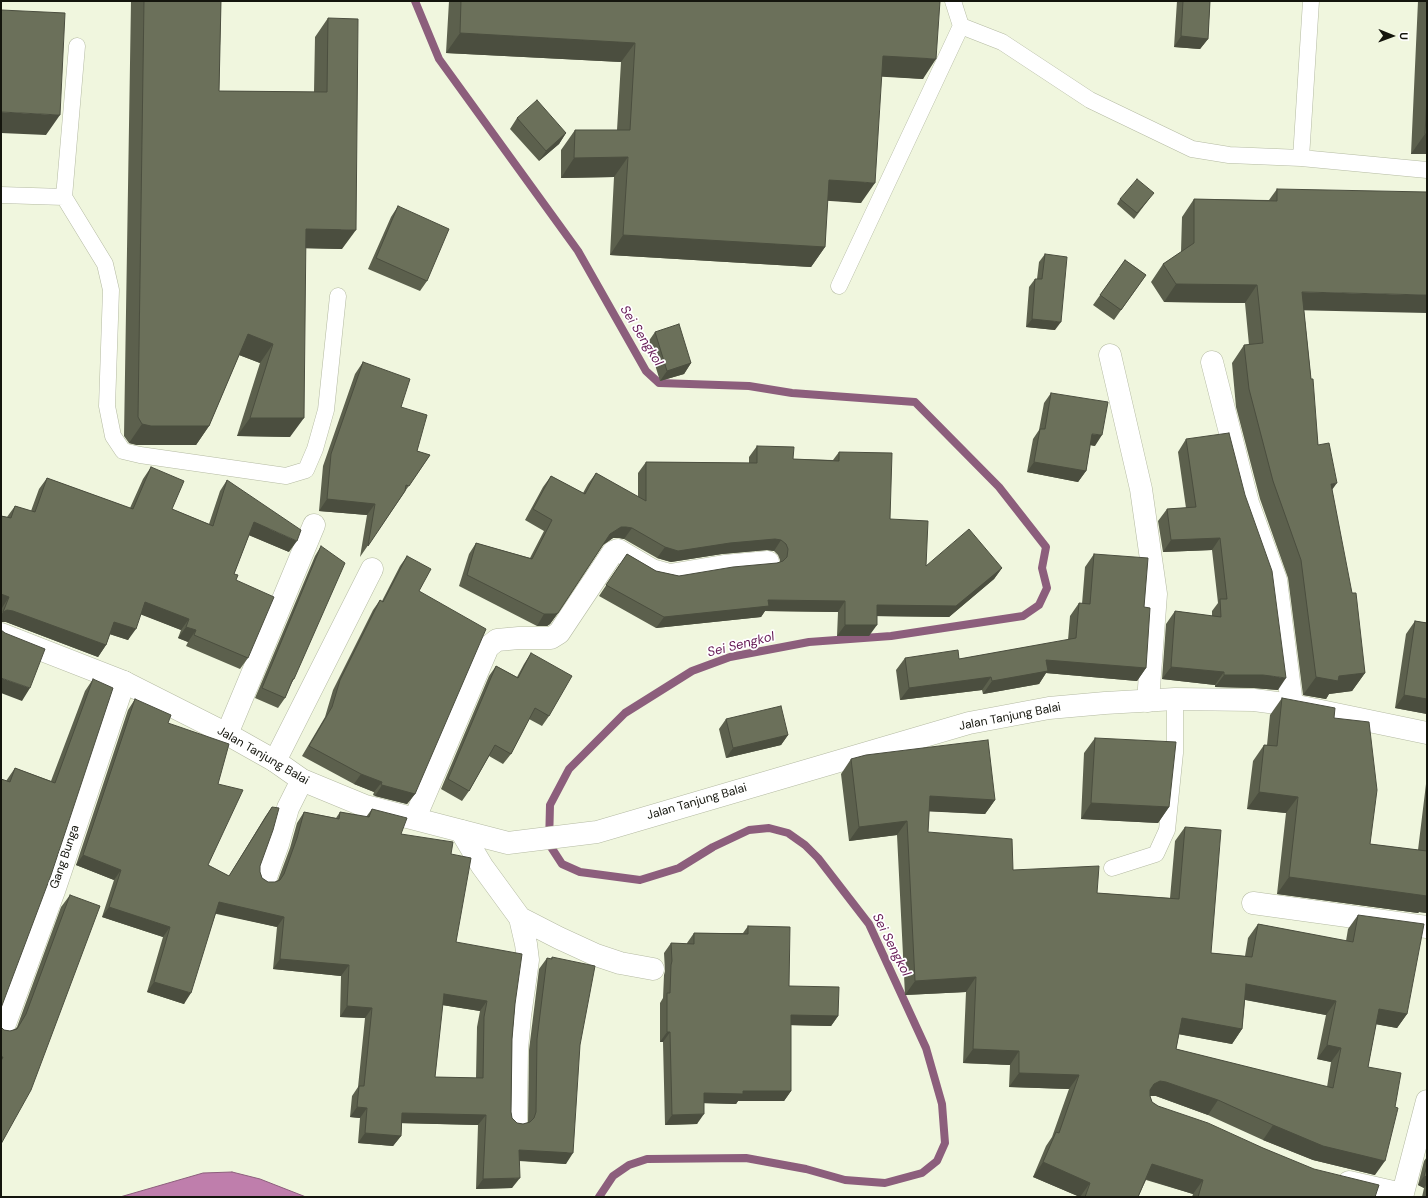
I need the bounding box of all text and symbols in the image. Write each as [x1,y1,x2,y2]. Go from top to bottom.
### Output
north arrow [1372,16,1412,56]
text: U [1397,32,1411,40]
water label: Sei Sengkol [616,303,666,369]
water label: Sei Sengkol [706,629,776,661]
street label: Jalan Tanjung Balai [958,700,1062,734]
street label: Jalan Tanjung Balai [215,724,311,788]
street label: Jalan Tanjung Balai [645,781,749,823]
street label: Gang Bunga [47,823,83,891]
water label: Sei Sengkol [869,911,913,979]

